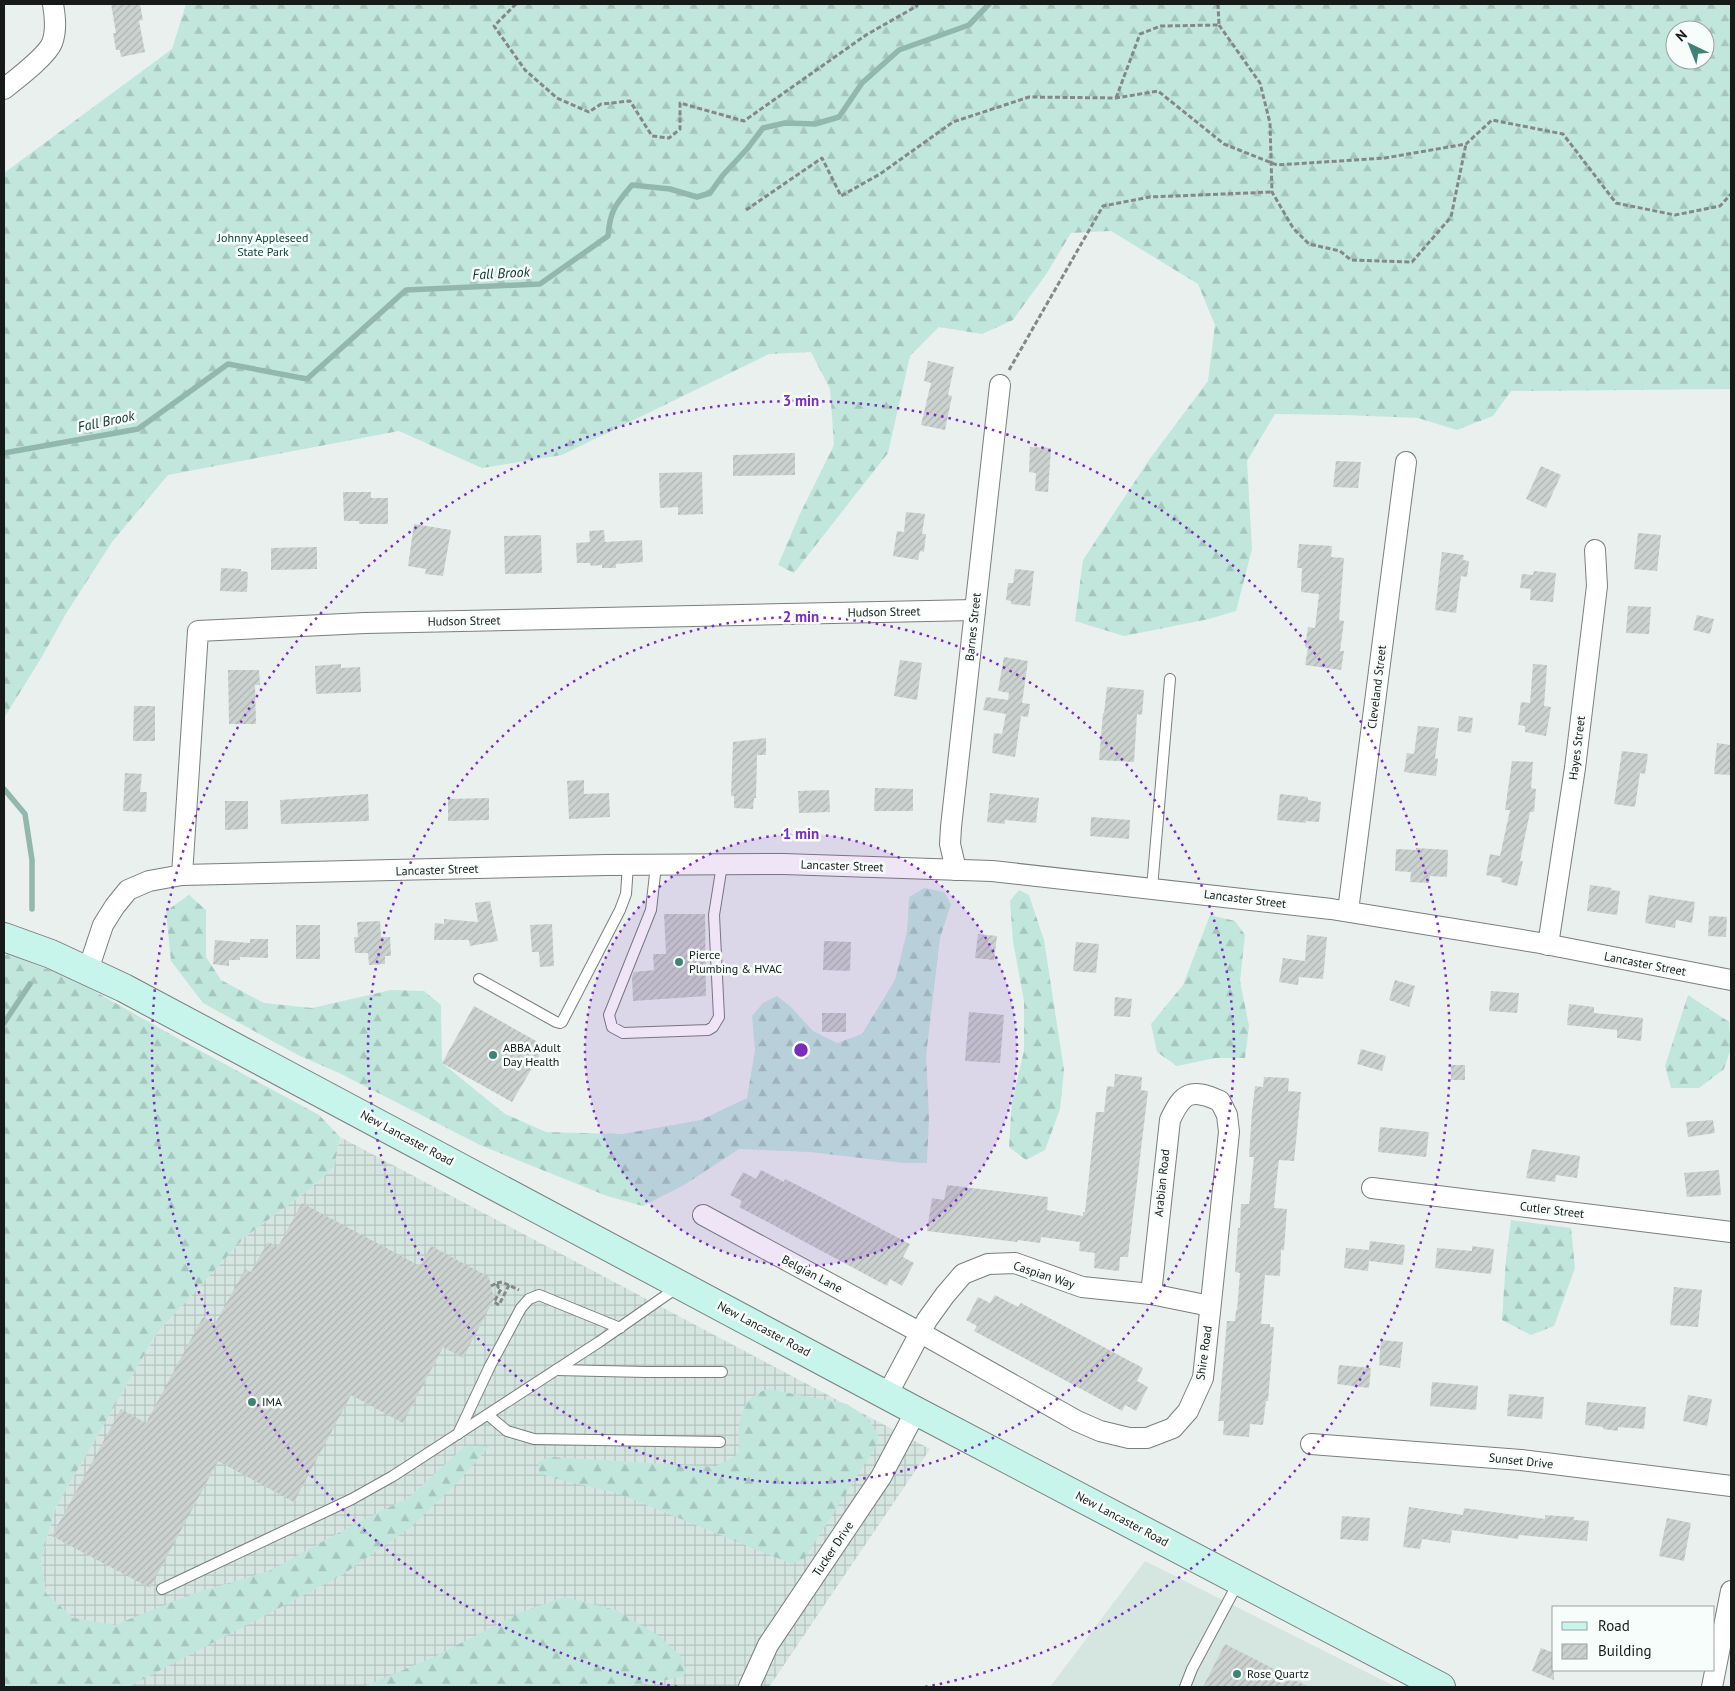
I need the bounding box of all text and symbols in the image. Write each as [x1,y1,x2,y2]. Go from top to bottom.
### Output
north arrow [1665,20,1715,70]
text: N [1672,26,1691,45]
park label: Johnny Appleseed State Park [217,230,308,259]
water label: Fall Brook [472,262,531,283]
text: 3 min [783,391,819,410]
water label: Fall Brook [76,406,137,436]
street label: Barnes Street [961,592,984,662]
street label: Hudson Street [847,603,921,620]
text: 2 min [783,607,819,626]
street label: Hudson Street [427,612,501,629]
street label: Cleveland Street [1364,644,1389,730]
street label: Hayes Street [1565,715,1588,781]
text: 1 min [783,824,819,843]
street label: Lancaster Street [800,857,884,874]
street label: Lancaster Street [395,861,479,878]
street label: Lancaster Street [1203,886,1287,911]
place label: Pierce Plumbing & HVAC [689,947,782,976]
street label: Lancaster Street [1603,948,1687,979]
marker: Pierce Plumbing & HVAC [673,956,685,968]
place label: ABBA Adult Day Health [503,1040,561,1069]
centre of rings [792,1041,810,1059]
marker: ABBA Adult Day Health [487,1049,499,1061]
street label: New Lancaster Road [358,1107,456,1168]
street label: Arabian Road [1150,1148,1173,1217]
street label: Cutler Street [1519,1198,1585,1221]
street label: Belgian Lane [779,1251,845,1296]
street label: Caspian Way [1011,1258,1077,1292]
street label: New Lancaster Road [715,1298,813,1359]
street label: Shire Road [1192,1325,1215,1381]
place label: IMA [262,1394,282,1409]
marker: IMA [246,1396,258,1408]
street label: Sunset Drive [1488,1450,1554,1471]
street label: New Lancaster Road [1073,1488,1171,1549]
street label: Tucker Drive [809,1518,856,1579]
legend [1552,1606,1715,1671]
text: Road [1598,1616,1630,1635]
text: Building [1598,1641,1652,1660]
place label: Rose Quartz [1247,1666,1309,1681]
marker: Rose Quartz [1231,1668,1243,1680]

